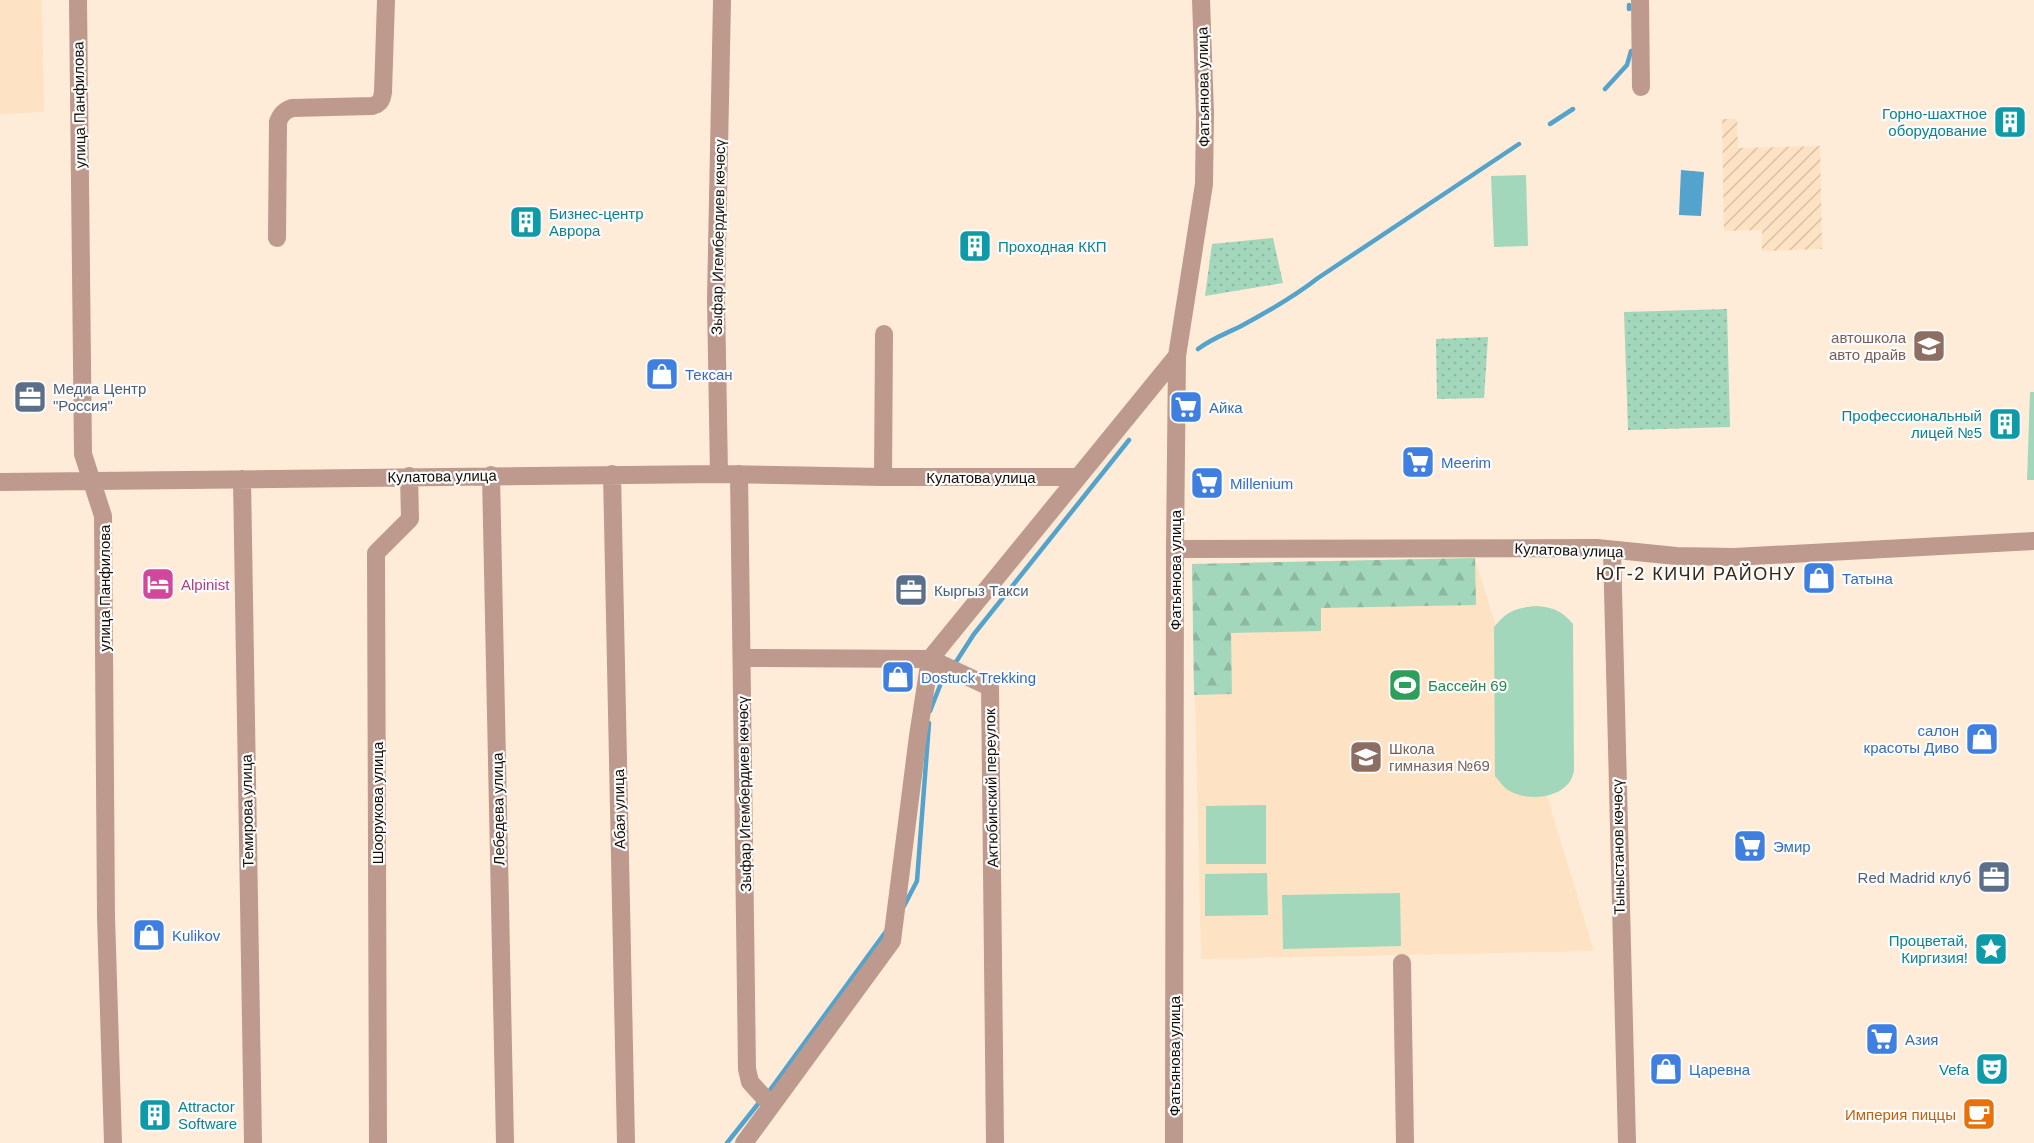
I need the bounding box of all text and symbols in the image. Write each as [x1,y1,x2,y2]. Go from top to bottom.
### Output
street label: Фатьянова улица [1193,26,1213,147]
street label: улица Панфилова [69,41,89,169]
building icon: Горно-шахтное оборудование [1992,104,2028,140]
place label: Горно-шахтное оборудование [1882,105,1987,139]
street label: Зыфар Игембердиев көчөсү [708,138,728,335]
building icon: Бизнес-центр Аврора [508,204,544,240]
place label: Бизнес-центр Аврора [549,205,643,239]
building icon: Проходная ККП [957,228,993,264]
place label: Проходная ККП [998,238,1107,255]
school or university icon: автошкола авто драйв [1911,328,1947,364]
place label: автошкола авто драйв [1829,329,1907,363]
shop icon: Тексан [644,356,680,392]
place label: Тексан [685,366,733,383]
office icon: Медиа Центр "Россия" [12,379,48,415]
place label: Медиа Центр "Россия" [53,380,146,414]
supermarket icon: Айка [1168,389,1204,425]
place label: Айка [1209,399,1243,416]
building icon: Профессиональный лицей №5 [1987,406,2023,442]
place label: Профессиональный лицей №5 [1841,407,1982,441]
supermarket icon: Meerim [1400,444,1436,480]
place label: Meerim [1441,454,1491,471]
supermarket icon: Millenium [1189,465,1225,501]
street label: Кулатова улица [387,467,497,485]
street label: Кулатова улица [926,469,1036,486]
place label: Millenium [1230,475,1293,492]
street label: Фатьянова улица [1167,509,1184,630]
street label: улица Панфилова [96,524,113,651]
street label: Кулатова улица [1514,540,1625,560]
shop icon: Татына [1801,560,1837,596]
district label: ЮГ-2 КИЧИ РАЙОНУ [1596,563,1796,584]
hotel icon: Alpinist [140,566,176,602]
place label: Татына [1842,570,1893,587]
office icon: Кыргыз Такси [893,572,929,608]
place label: Alpinist [181,576,230,593]
place label: Кыргыз Такси [934,582,1029,599]
shop icon: Dostuck Trekking [880,659,916,695]
sports icon: Бассейн 69 [1387,667,1423,703]
place label: Dostuck Trekking [921,669,1036,686]
place label: Бассейн 69 [1428,677,1507,694]
street label: Зыфар Игембердиев көчөсү [734,695,754,892]
street label: Актюбинский переулок [981,708,1001,868]
shop icon: салон красоты Диво [1964,721,2000,757]
place label: салон красоты Диво [1864,722,1959,756]
school or university icon: Школа гимназия №69 [1348,739,1384,775]
place label: Школа гимназия №69 [1389,740,1490,774]
street label: Шоорукова улица [369,741,386,864]
street label: Лебедева улица [489,752,507,866]
street label: Темирова улица [237,753,256,868]
street label: Абая улица [610,768,628,849]
street label: Тыныстанов көчөсү [1608,779,1628,915]
supermarket icon: Эмир [1732,828,1768,864]
place label: Эмир [1773,838,1811,855]
office icon: Red Madrid клуб [1976,859,2012,895]
place label: Red Madrid клуб [1858,869,1971,886]
shop icon: Kulikov [131,917,167,953]
place label: Kulikov [172,927,221,944]
place icon: Процветай, Киргизия! [1973,931,2009,967]
place label: Процветай, Киргизия! [1889,932,1968,966]
street label: Фатьянова улица [1166,995,1183,1116]
supermarket icon: Азия [1864,1021,1900,1057]
place label: Азия [1905,1031,1938,1048]
shop icon: Царевна [1648,1051,1684,1087]
theatre icon: Vefa [1974,1051,2010,1087]
place label: Царевна [1689,1061,1751,1078]
place label: Vefa [1939,1061,1970,1078]
cafe icon: Империя пиццы [1961,1096,1997,1132]
building icon: Attractor Software [137,1097,173,1133]
place label: Attractor Software [178,1098,237,1132]
place label: Империя пиццы [1845,1106,1956,1123]

